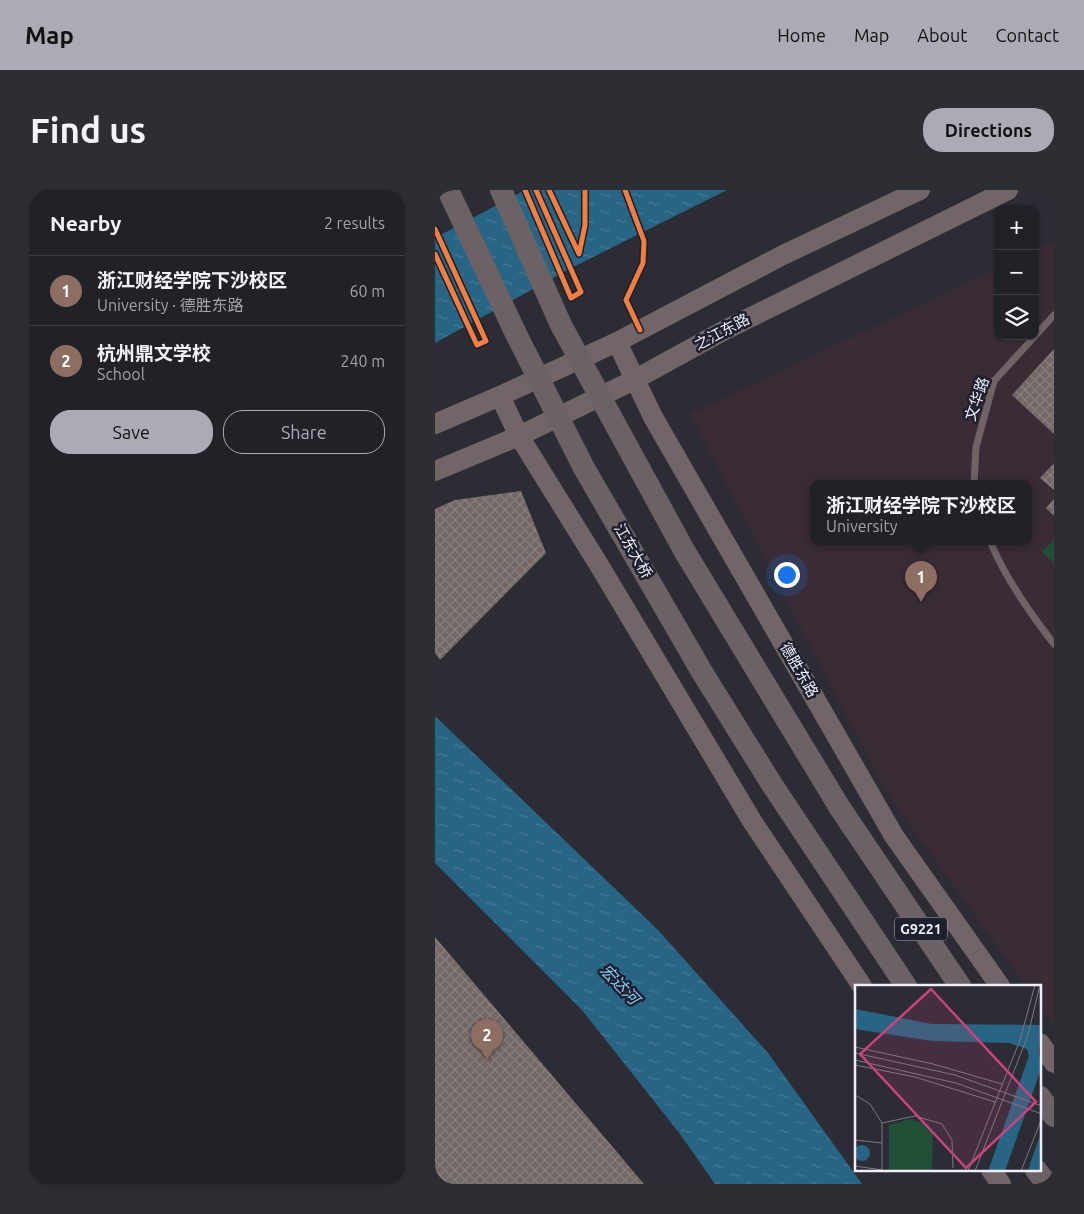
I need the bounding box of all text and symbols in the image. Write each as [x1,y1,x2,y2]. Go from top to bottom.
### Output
text: Map [25,22,74,49]
text: Home [777,25,826,45]
text: Map [854,25,889,45]
text: About [917,25,967,45]
text: Contact [995,25,1059,45]
button: Directions [923,108,1054,152]
text: Find us [30,110,146,150]
map controls [994,205,1039,340]
button: + [994,205,1039,250]
text: Nearby [50,211,121,235]
text: 2 results [324,214,385,232]
button: − [994,250,1039,295]
text: 浙江财经学院下沙校区 [97,269,287,291]
text: 1 [61,282,71,300]
text: 60 m [349,282,385,300]
button: layers [994,295,1039,340]
text: University · 德胜东路 [97,296,244,314]
street label: 之江东路 [691,310,752,353]
text: 杭州鼎文学校 [97,342,211,364]
text: 2 [61,352,71,370]
text: 240 m [340,352,385,370]
text: School [97,365,145,383]
street label: 文华路 [961,375,992,423]
button: Save [50,410,213,454]
button: Share [223,410,385,454]
popup [810,480,1032,545]
text: 浙江财经学院下沙校区 [826,494,1016,516]
text: University [826,517,897,535]
street label: 江东大桥 [611,521,656,581]
pin: 1 [905,561,937,602]
your location [774,562,800,588]
street label: 德胜东路 [777,640,822,700]
road number: G9221 [895,918,947,941]
water label: 宏达河 [597,960,645,1010]
inset map [855,985,1041,1172]
pin: 2 [471,1019,503,1060]

